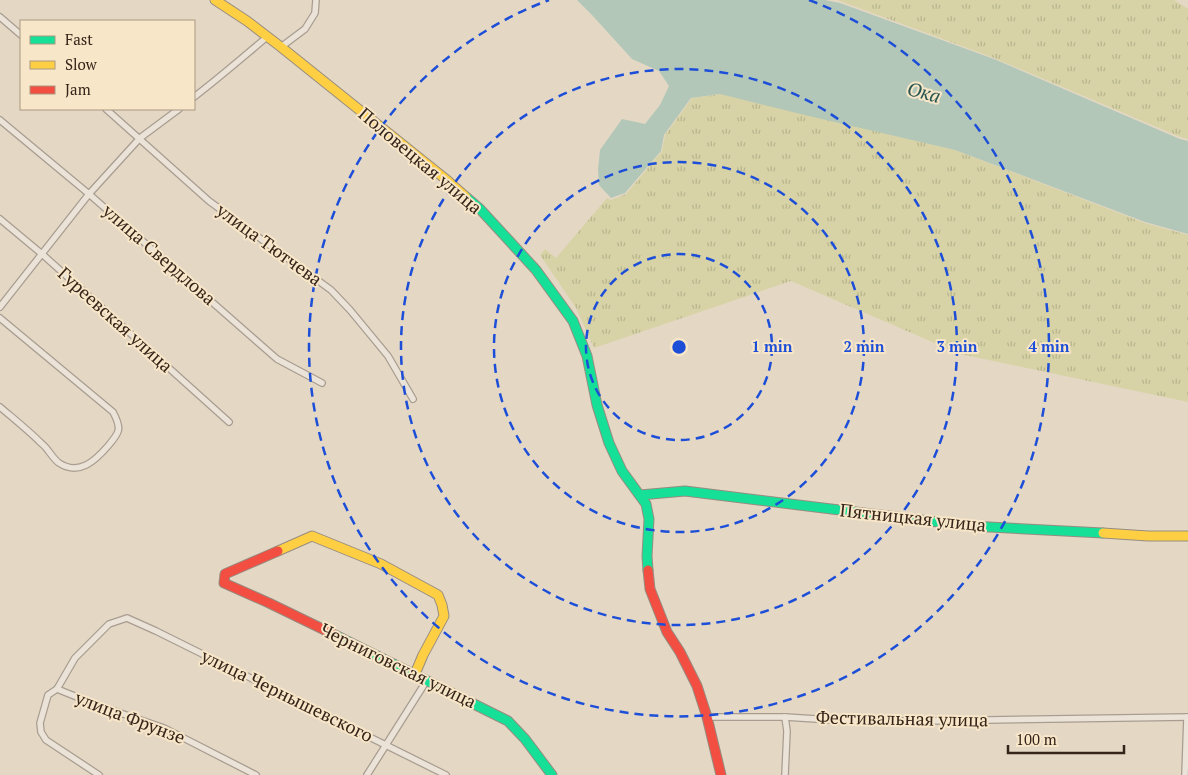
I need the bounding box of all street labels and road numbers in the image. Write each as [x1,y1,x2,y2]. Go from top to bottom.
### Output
street label: Половецкая улица [354,102,487,219]
street label: улица Тютчева [211,197,327,291]
street label: улица Свердлова [97,198,221,310]
street label: Гуреевская улица [53,261,178,377]
street label: Пятницкая улица [839,497,987,537]
street label: Черниговская улица [316,617,480,713]
street label: улица Чернышевского [197,643,377,747]
street label: улица Фрунзе [71,685,189,749]
street label: Фестивальная улица [816,704,988,732]

